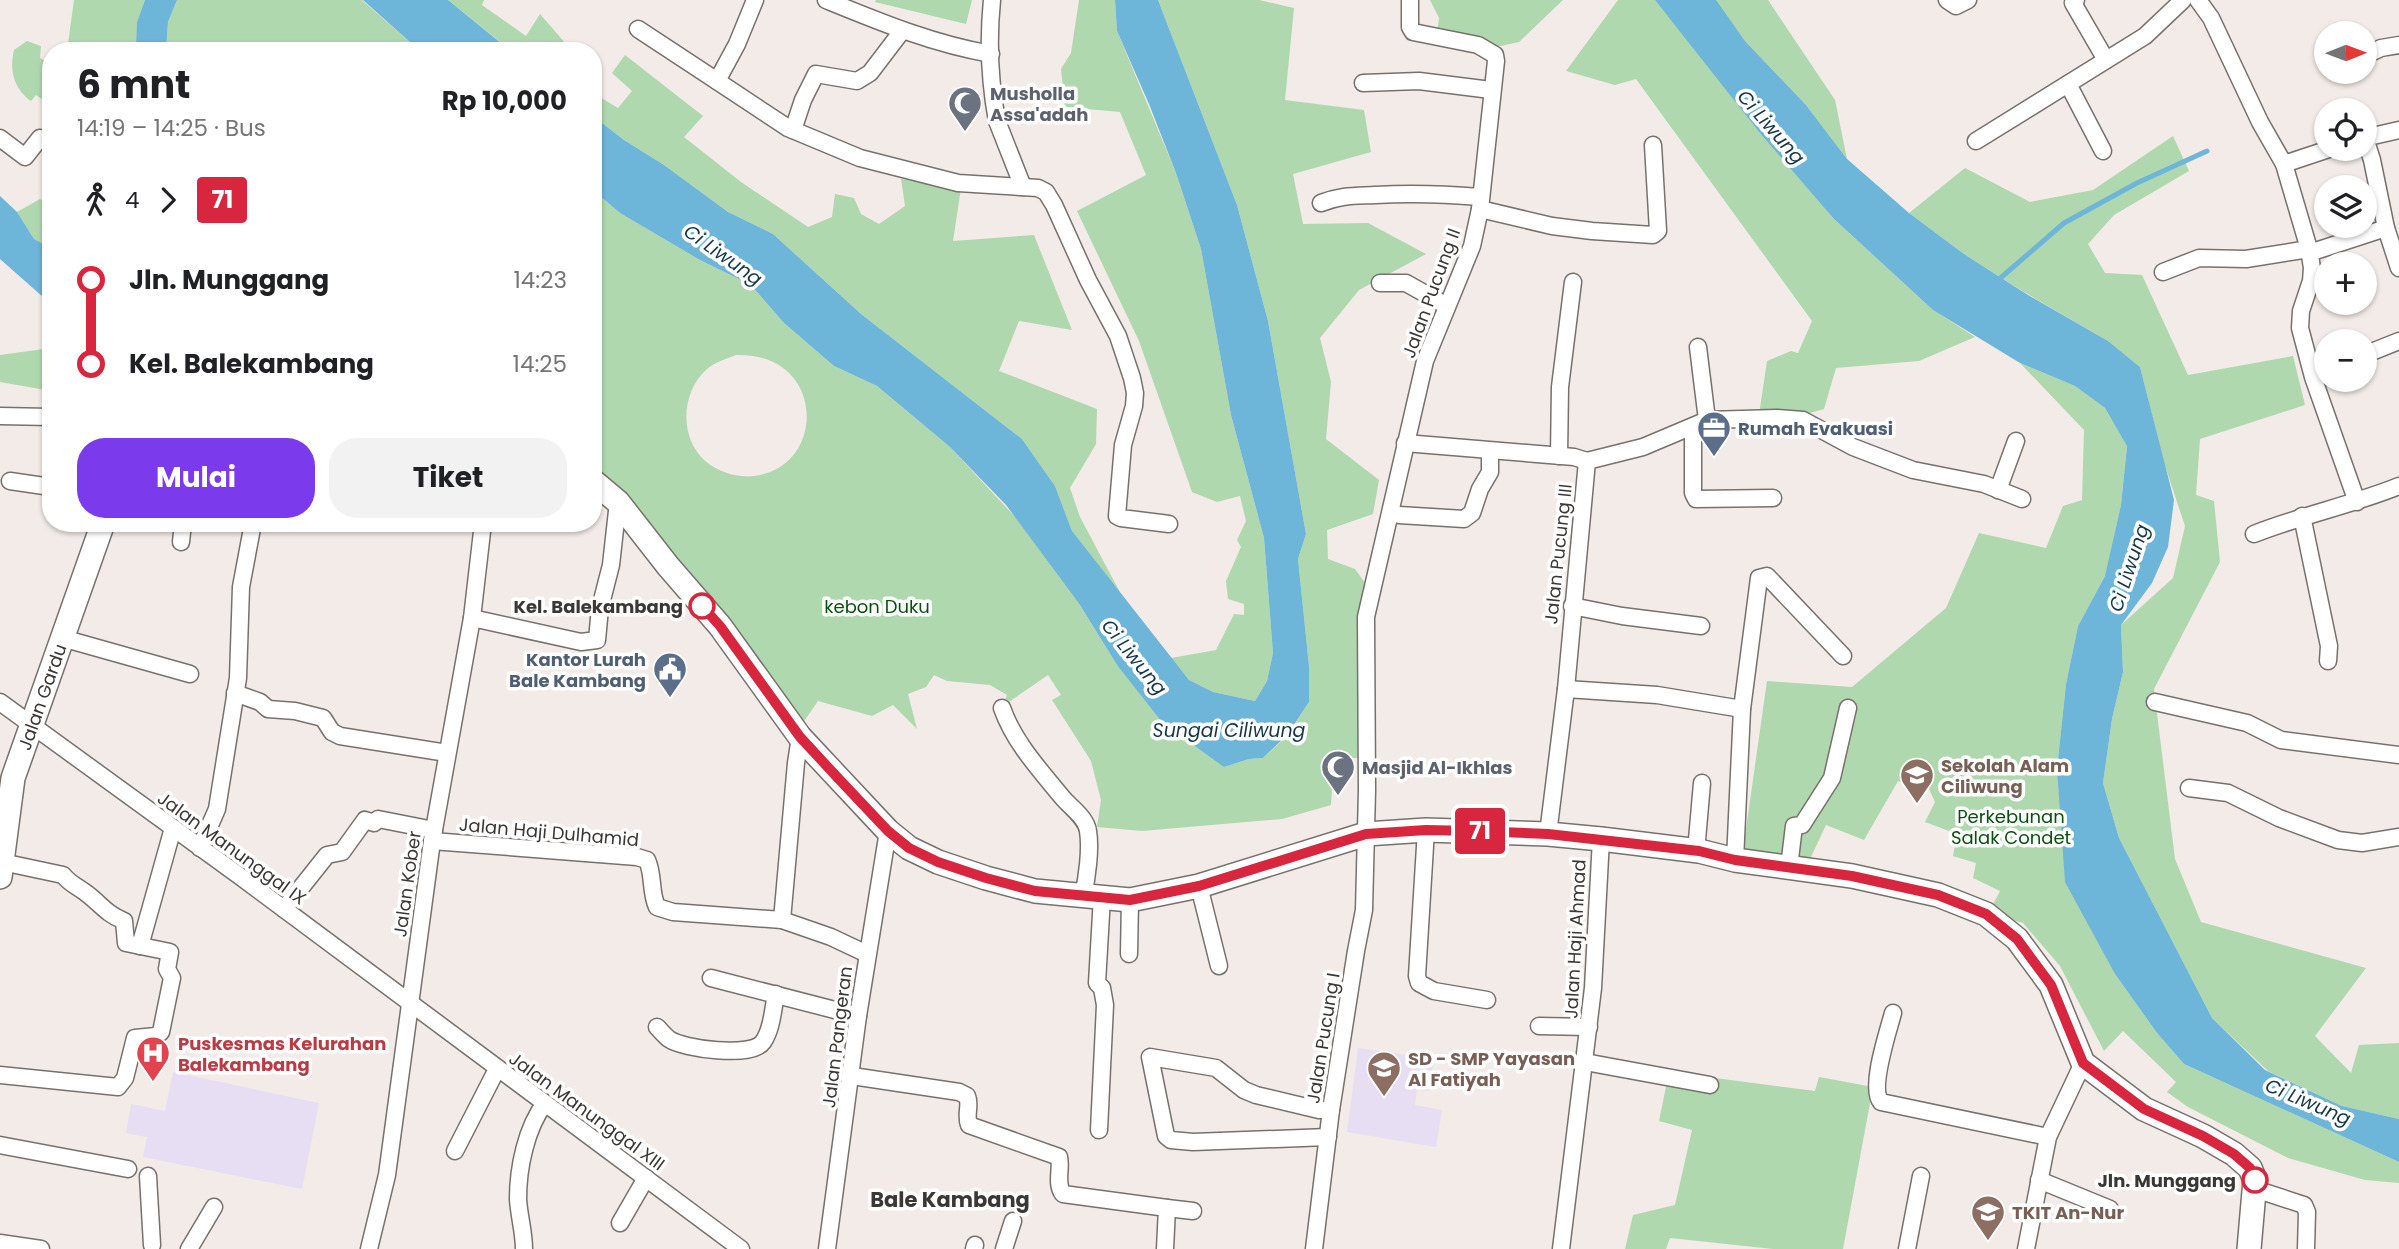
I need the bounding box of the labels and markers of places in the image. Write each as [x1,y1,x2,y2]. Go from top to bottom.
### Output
place label: Musholla Assa'adah [990,81,1088,127]
mosque icon: Musholla Assa'adah [946,84,984,133]
office icon: Rumah Evakuasi [1695,409,1733,458]
place label: Rumah Evakuasi [1738,416,1893,441]
marker: Kel. Balekambang [689,593,715,619]
place label: Kel. Balekambang [513,594,683,619]
place label: Kantor Lurah Bale Kambang [509,647,646,693]
public building icon: Kantor Lurah Bale Kambang [651,650,689,699]
mosque icon: Masjid Al-Ikhlas [1319,748,1357,797]
place label: Sekolah Alam Ciliwung [1941,753,2069,799]
place label: Masjid Al-Ikhlas [1362,755,1513,780]
school or university icon: Sekolah Alam Ciliwung [1898,756,1936,805]
place label: Puskesmas Kelurahan Balekambang [178,1031,386,1077]
hospital icon: Puskesmas Kelurahan Balekambang [134,1034,172,1083]
place label: SD - SMP Yayasan Al Fatiyah [1408,1046,1575,1092]
school or university icon: SD - SMP Yayasan Al Fatiyah [1365,1049,1403,1098]
marker: Jln. Munggang [2242,1167,2268,1193]
place label: Jln. Munggang [2097,1168,2236,1193]
school or university icon: TKIT An-Nur [1969,1193,2007,1242]
place label: TKIT An-Nur [2012,1200,2124,1225]

